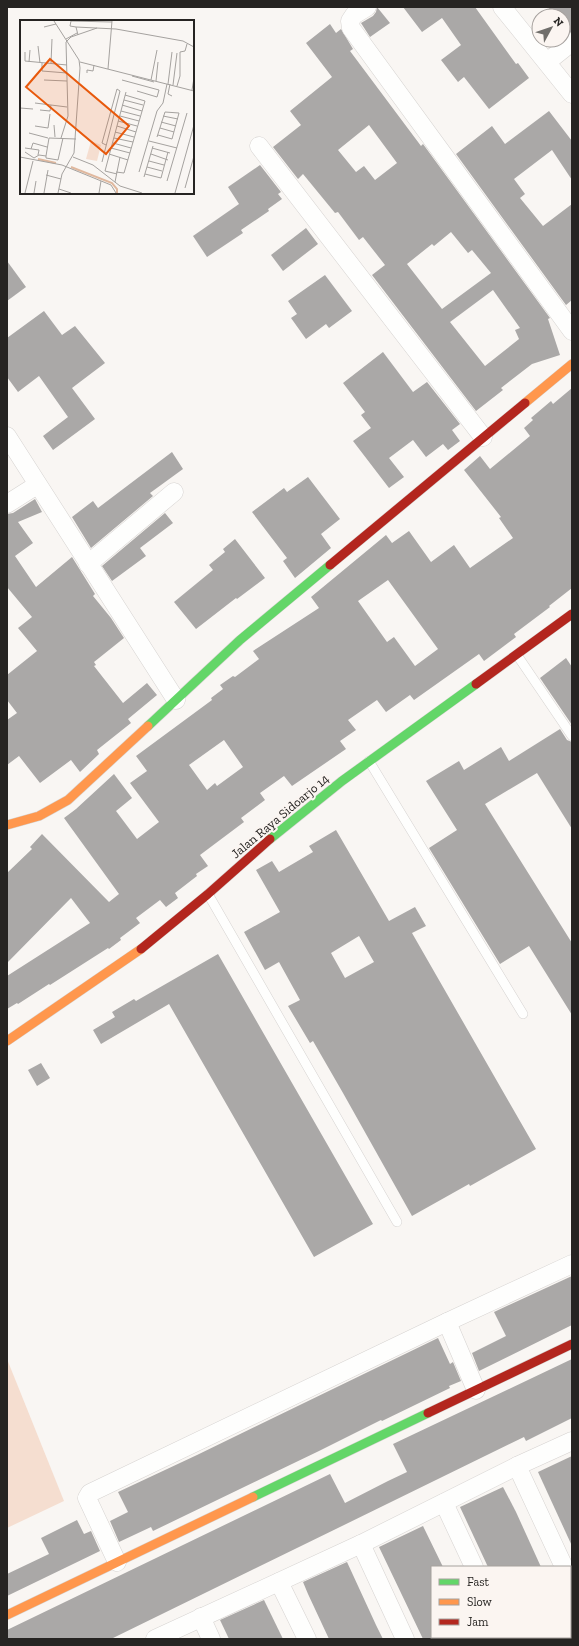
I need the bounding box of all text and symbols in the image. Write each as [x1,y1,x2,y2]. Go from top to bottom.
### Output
north arrow [531,8,571,48]
text: N [551,15,566,30]
inset map [20,20,194,194]
street label: Jalan Raya Sidoarjo 14 [228,771,333,862]
legend [431,1566,571,1638]
text: Fast [467,1575,490,1589]
text: Slow [467,1595,493,1609]
text: Jam [467,1615,489,1629]

